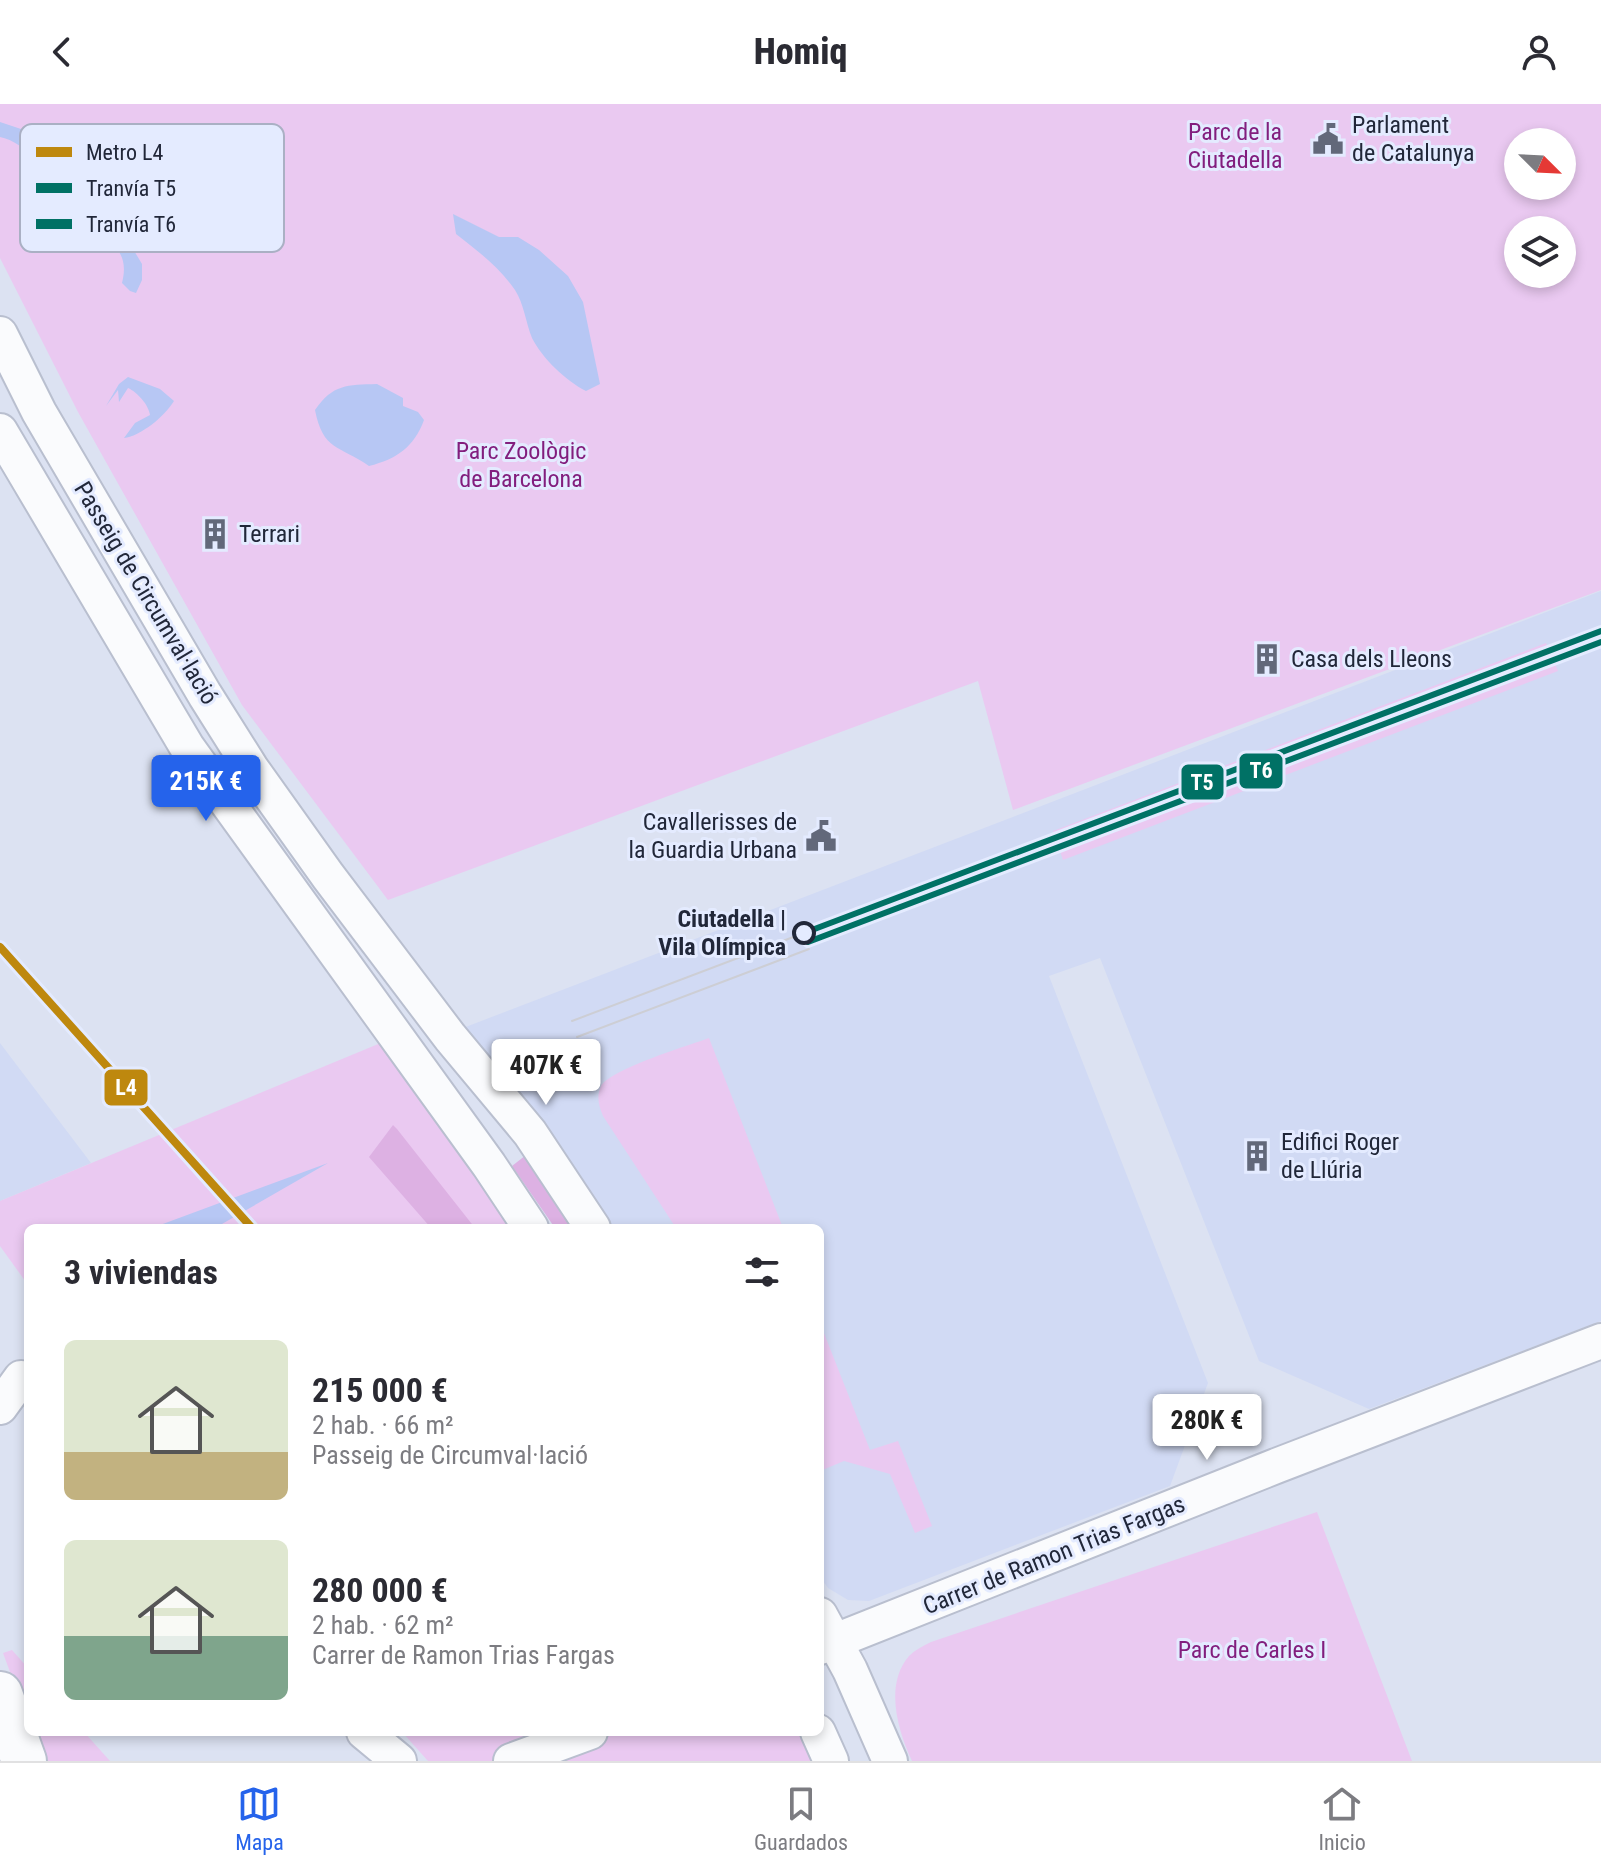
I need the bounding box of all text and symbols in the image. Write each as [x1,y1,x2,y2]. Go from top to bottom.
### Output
icon: back [40,30,84,74]
icon: person [1517,30,1561,74]
text: Homiq [754,31,847,73]
place label: Parlament de Catalunya [1352,111,1474,167]
park label: Parc de la Ciutadella [1188,118,1282,174]
public building icon: Parlament de Catalunya [1311,122,1345,156]
legend [20,124,284,252]
north arrow [1504,128,1576,200]
map controls [1504,128,1576,288]
text: Metro L4 [86,140,163,165]
text: Tranvía T5 [86,176,176,201]
text: Tranvía T6 [86,212,176,237]
button: layers [1504,216,1576,288]
park label: Parc Zoològic de Barcelona [456,437,586,493]
street label: Passeig de Circumval·lació [68,477,224,709]
building icon: Terrari [198,517,232,551]
place label: Terrari [239,520,300,548]
building icon: Casa dels Lleons [1250,642,1284,676]
place label: Casa dels Lleons [1291,645,1452,673]
line badge: T6 [1238,752,1284,790]
pin: 215K € [141,755,271,823]
text: T6 [1249,758,1273,783]
line badge: T5 [1180,763,1225,801]
text: 215K € [170,766,242,796]
text: T5 [1190,770,1214,795]
place label: Cavallerisses de la Guardia Urbana [628,808,797,864]
public building icon: Cavallerisses de la Guardia Urbana [804,819,838,853]
place label: Ciutadella | Vila Olímpica [658,905,786,961]
marker: Ciutadella | Vila Olímpica [793,922,815,944]
pin: 407K € [481,1039,611,1107]
text: 407K € [510,1050,582,1080]
line badge: L4 [103,1068,149,1107]
text: L4 [115,1075,137,1100]
place label: Edifici Roger de Llúria [1281,1128,1399,1184]
building icon: Edifici Roger de Llúria [1240,1139,1274,1173]
icon: filters [740,1250,784,1294]
text: 3 viviendas [64,1252,218,1292]
text: 215 000 € [312,1370,448,1410]
icon: home [128,1372,224,1468]
pin: 280K € [1142,1394,1272,1462]
text: 280K € [1171,1405,1243,1435]
text: 2 hab. · 66 m² [312,1410,454,1440]
text: Passeig de Circumval·lació [312,1440,588,1470]
street label: Carrer de Ramon Trias Fargas [919,1490,1189,1620]
text: 280 000 € [312,1570,448,1610]
icon: home [128,1572,224,1668]
text: 2 hab. · 62 m² [312,1610,454,1640]
park label: Parc de Carles I [1178,1636,1326,1664]
text: Carrer de Ramon Trias Fargas [312,1640,615,1670]
tab: Mapa [235,1782,284,1855]
tab: Guardados [754,1782,848,1855]
tab: Inicio [1318,1782,1366,1855]

